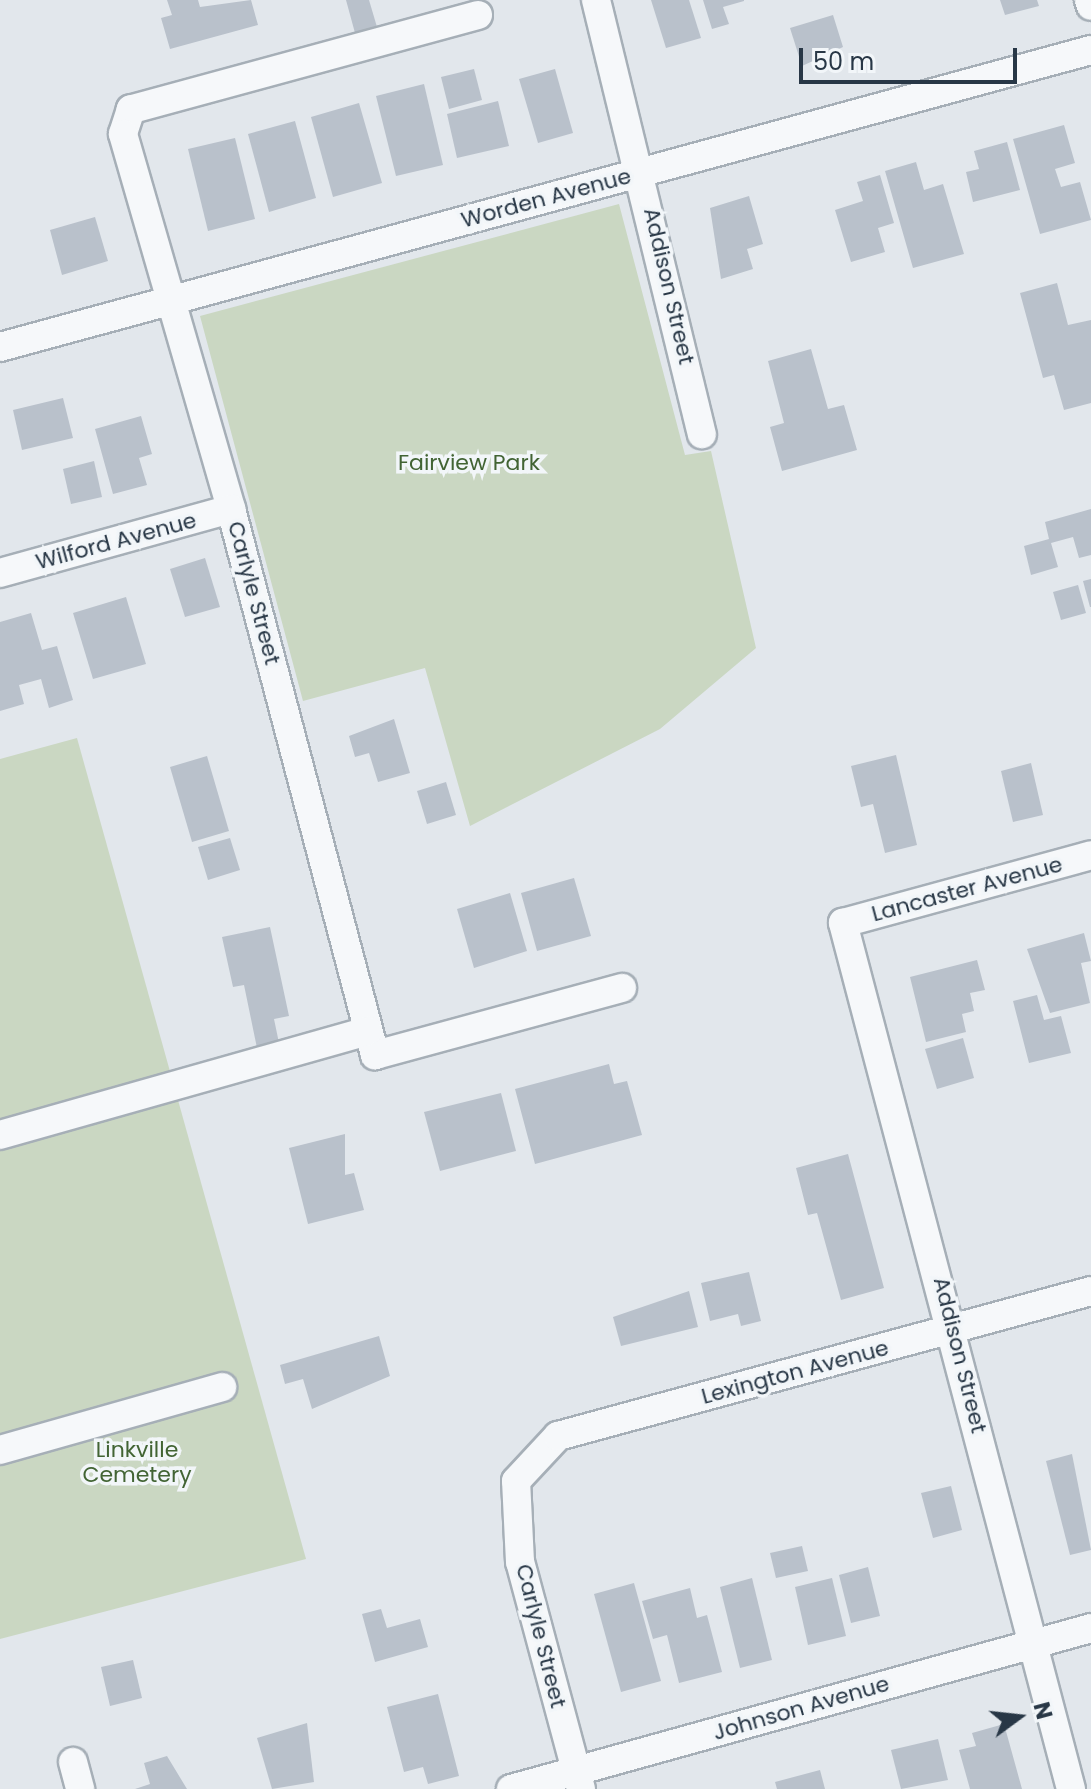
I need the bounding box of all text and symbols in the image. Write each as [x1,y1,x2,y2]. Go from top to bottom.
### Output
scale bar [803,32,1021,82]
text: 50 m [813,45,874,78]
street label: Worden Avenue [458,163,634,233]
street label: Addison Street [638,205,700,367]
park label: Fairview Park [398,450,540,476]
street label: Wilford Avenue [33,507,199,575]
street label: Carlyle Street [222,518,286,668]
street label: Lancaster Avenue [869,851,1065,927]
street label: Addison Street [928,1274,992,1436]
street label: Lexington Avenue [699,1334,891,1410]
park label: Linkville Cemetery [82,1436,192,1488]
street label: Carlyle Street [510,1561,572,1711]
street label: Johnson Avenue [710,1670,892,1746]
north arrow [979,1677,1059,1757]
text: N [1026,1699,1060,1723]

